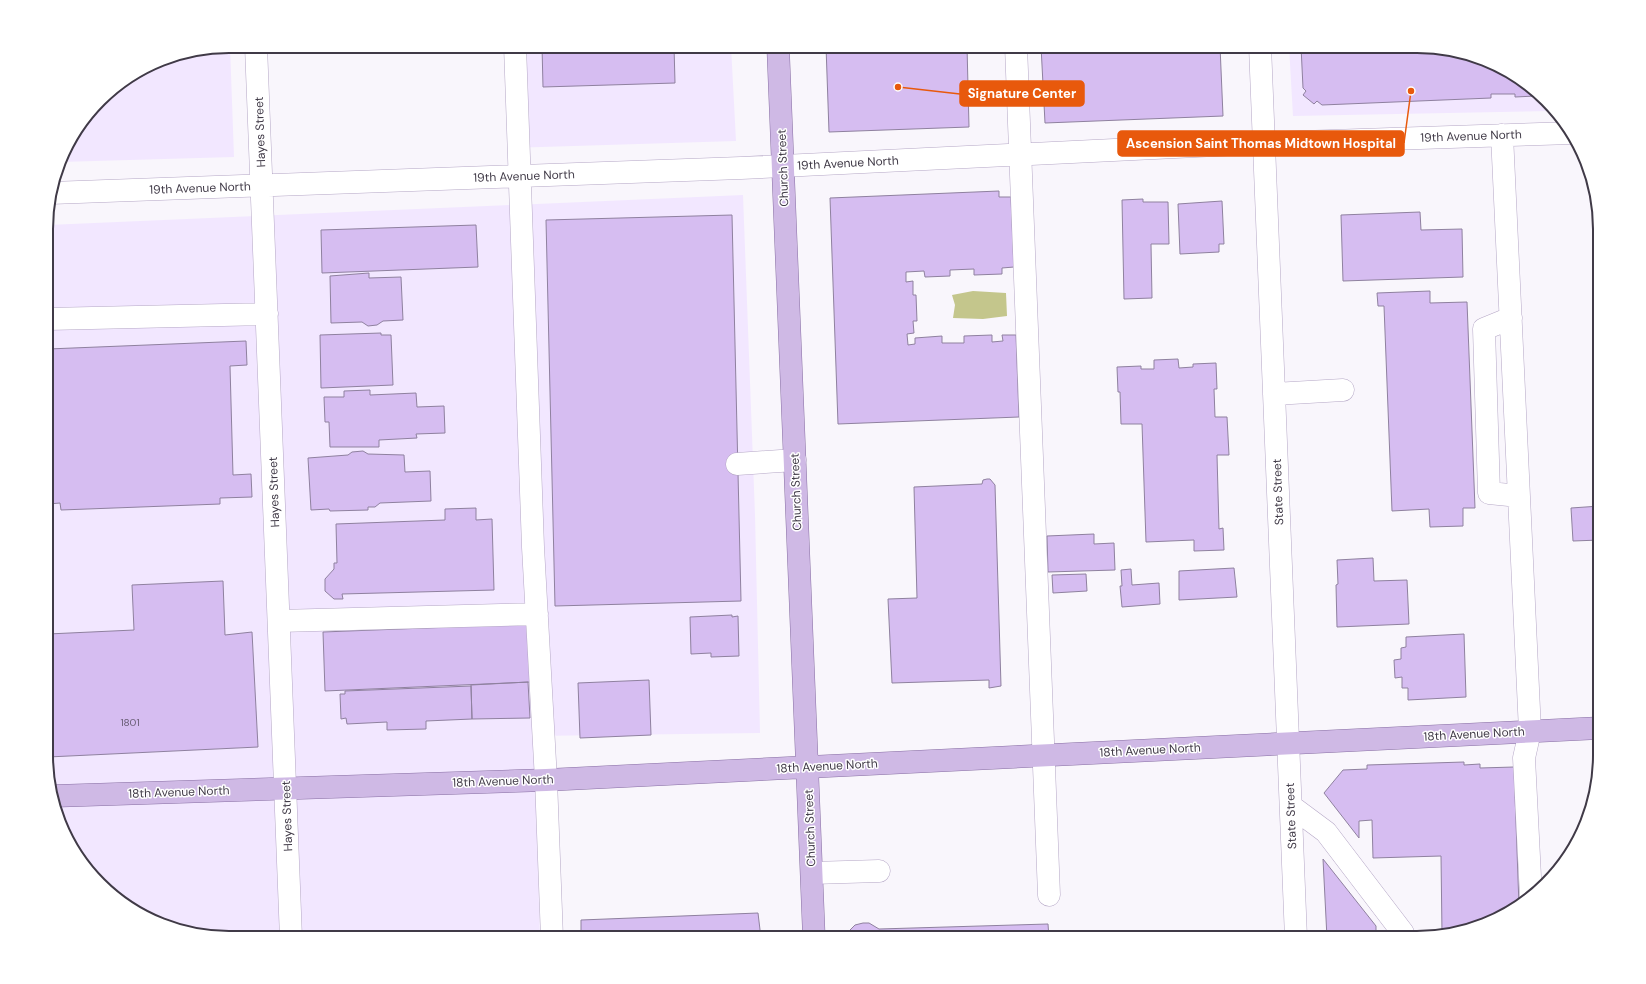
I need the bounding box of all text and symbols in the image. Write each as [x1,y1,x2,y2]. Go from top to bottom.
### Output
callout: Signature Center [960,81,1084,106]
text: Signature Center [968,85,1077,102]
street label: Hayes Street [251,96,269,168]
street label: 19th Avenue North [1420,126,1522,146]
street label: Church Street [774,129,792,207]
callout: Ascension Saint Thomas Midtown Hospital [1118,131,1404,156]
text: Ascension Saint Thomas Midtown Hospital [1126,135,1396,152]
street label: 19th Avenue North [797,152,899,174]
street label: 19th Avenue North [473,166,575,186]
street label: 19th Avenue North [149,178,251,198]
street label: Church Street [787,453,805,531]
street label: Hayes Street [265,456,283,528]
street label: State Street [1269,458,1287,526]
house number: 1801 [120,716,140,729]
street label: 18th Avenue North [1423,723,1525,745]
street label: 18th Avenue North [1099,739,1201,761]
street label: 18th Avenue North [776,755,878,777]
street label: 18th Avenue North [452,771,554,791]
street label: Hayes Street [278,780,296,852]
street label: 18th Avenue North [128,782,230,802]
street label: State Street [1282,782,1300,850]
street label: Church Street [801,789,819,867]

